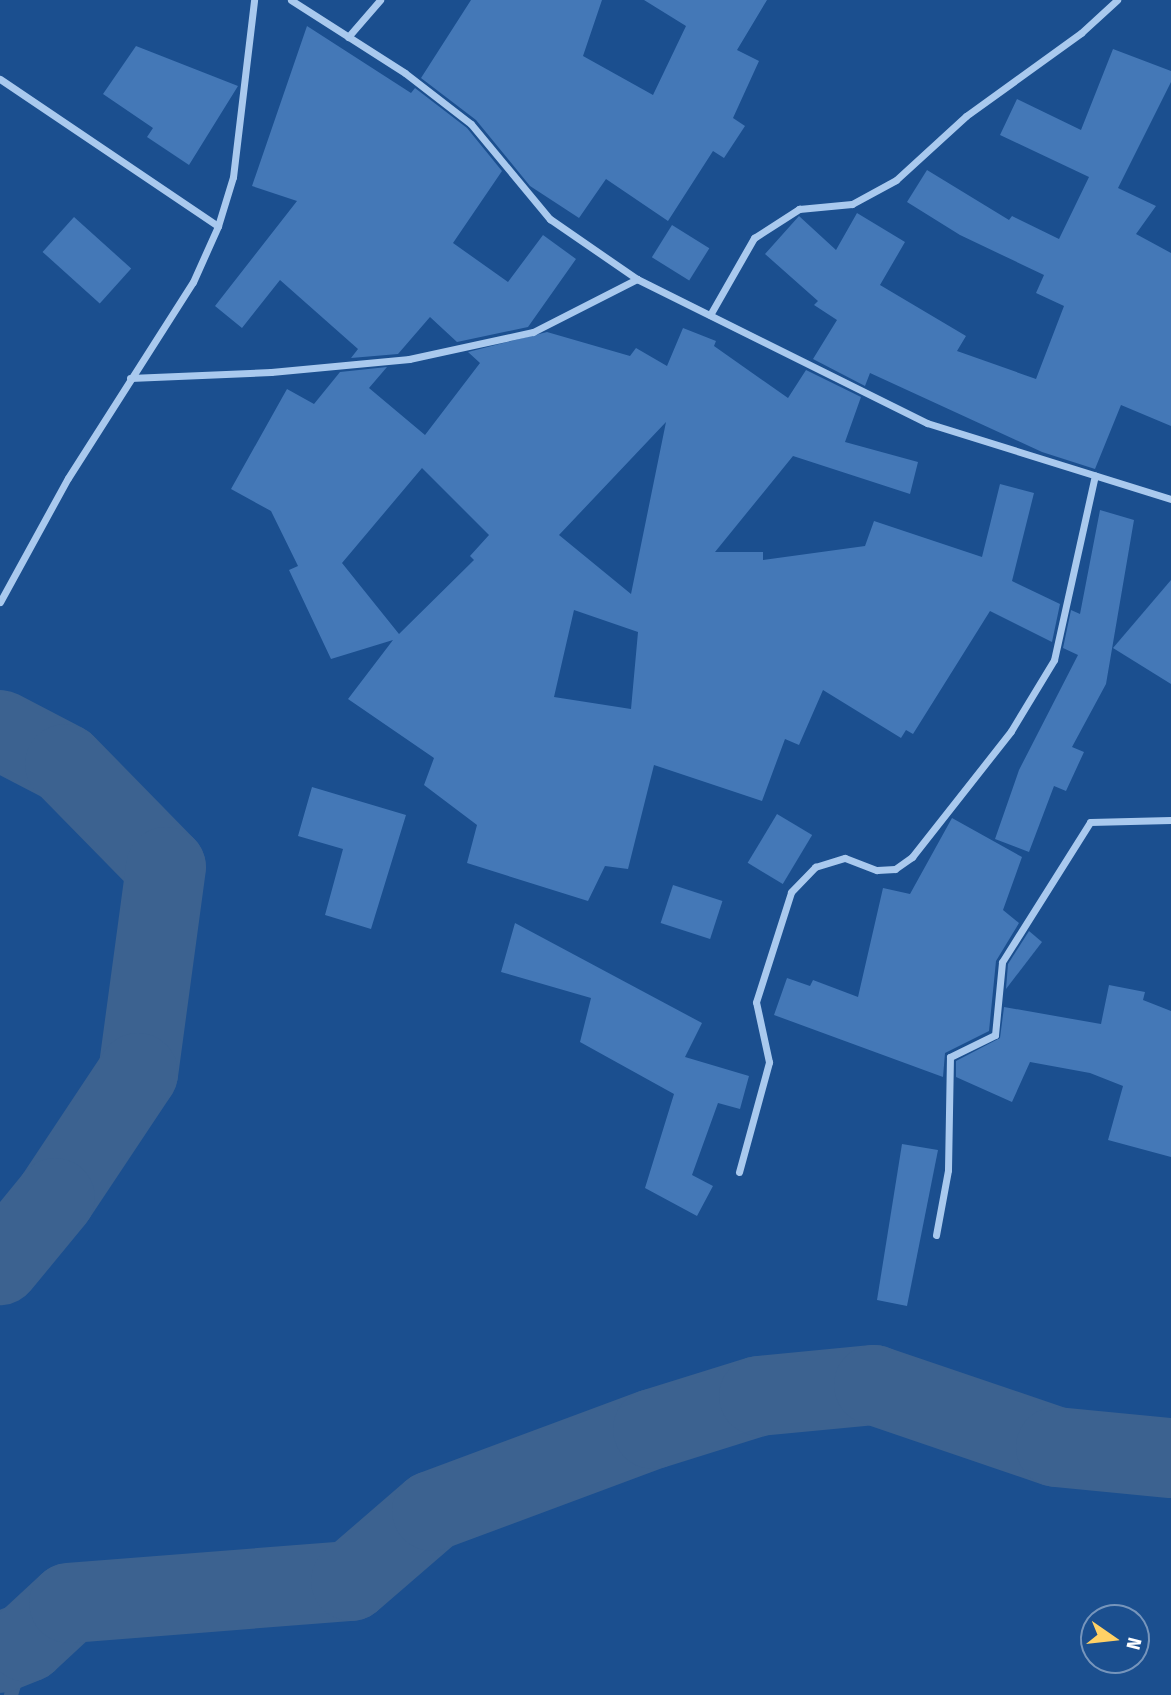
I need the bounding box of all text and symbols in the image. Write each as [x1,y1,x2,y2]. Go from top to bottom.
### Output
north arrow [1080,1604,1150,1674]
text: N [1121,1635,1146,1652]

